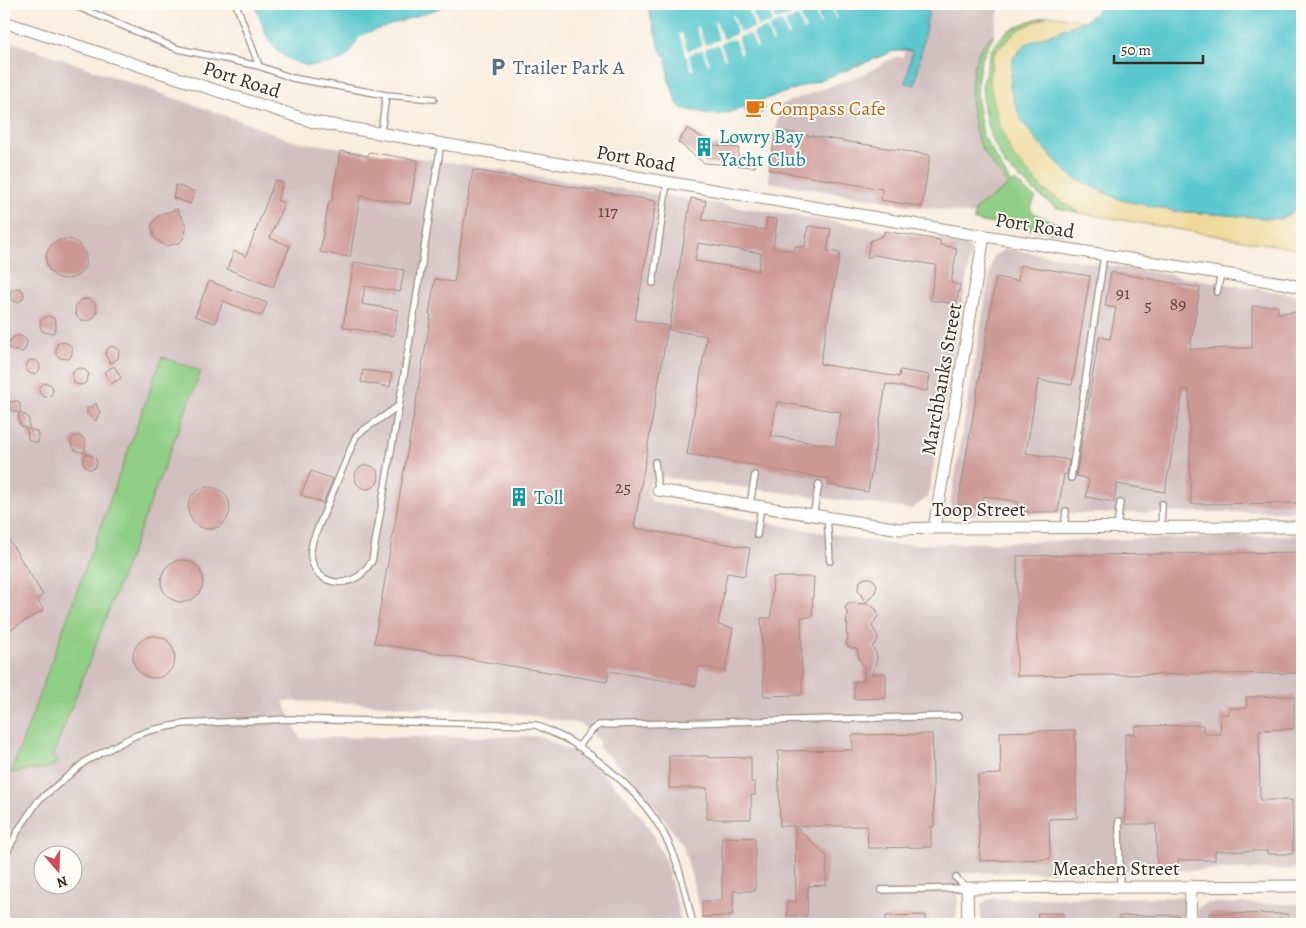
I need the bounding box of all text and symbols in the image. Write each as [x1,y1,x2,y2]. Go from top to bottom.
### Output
scale bar [1114,32,1202,64]
text: 50 m [1121,40,1151,60]
street label: Port Road [200,54,284,105]
place label: Trailer Park A [513,54,625,81]
parking icon: Trailer Park A [487,56,509,78]
place label: Compass Cafe [770,95,886,122]
cafe icon: Compass Cafe [744,97,766,119]
place label: Lowry Bay Yacht Club [718,123,806,173]
building icon: Lowry Bay Yacht Club [693,136,715,158]
street label: Port Road [594,138,678,179]
house number: 117 [598,199,618,223]
street label: Port Road [993,206,1077,245]
house number: 91 [1116,281,1130,305]
house number: 89 [1170,292,1186,316]
house number: 5 [1144,293,1152,317]
street label: Marchbanks Street [915,300,968,457]
house number: 25 [615,475,631,499]
place label: Toll [534,484,564,511]
building icon: Toll [508,486,530,508]
street label: Toop Street [932,496,1026,523]
north arrow [32,846,82,896]
street label: Meachen Street [1052,855,1180,882]
text: N [54,871,70,892]

